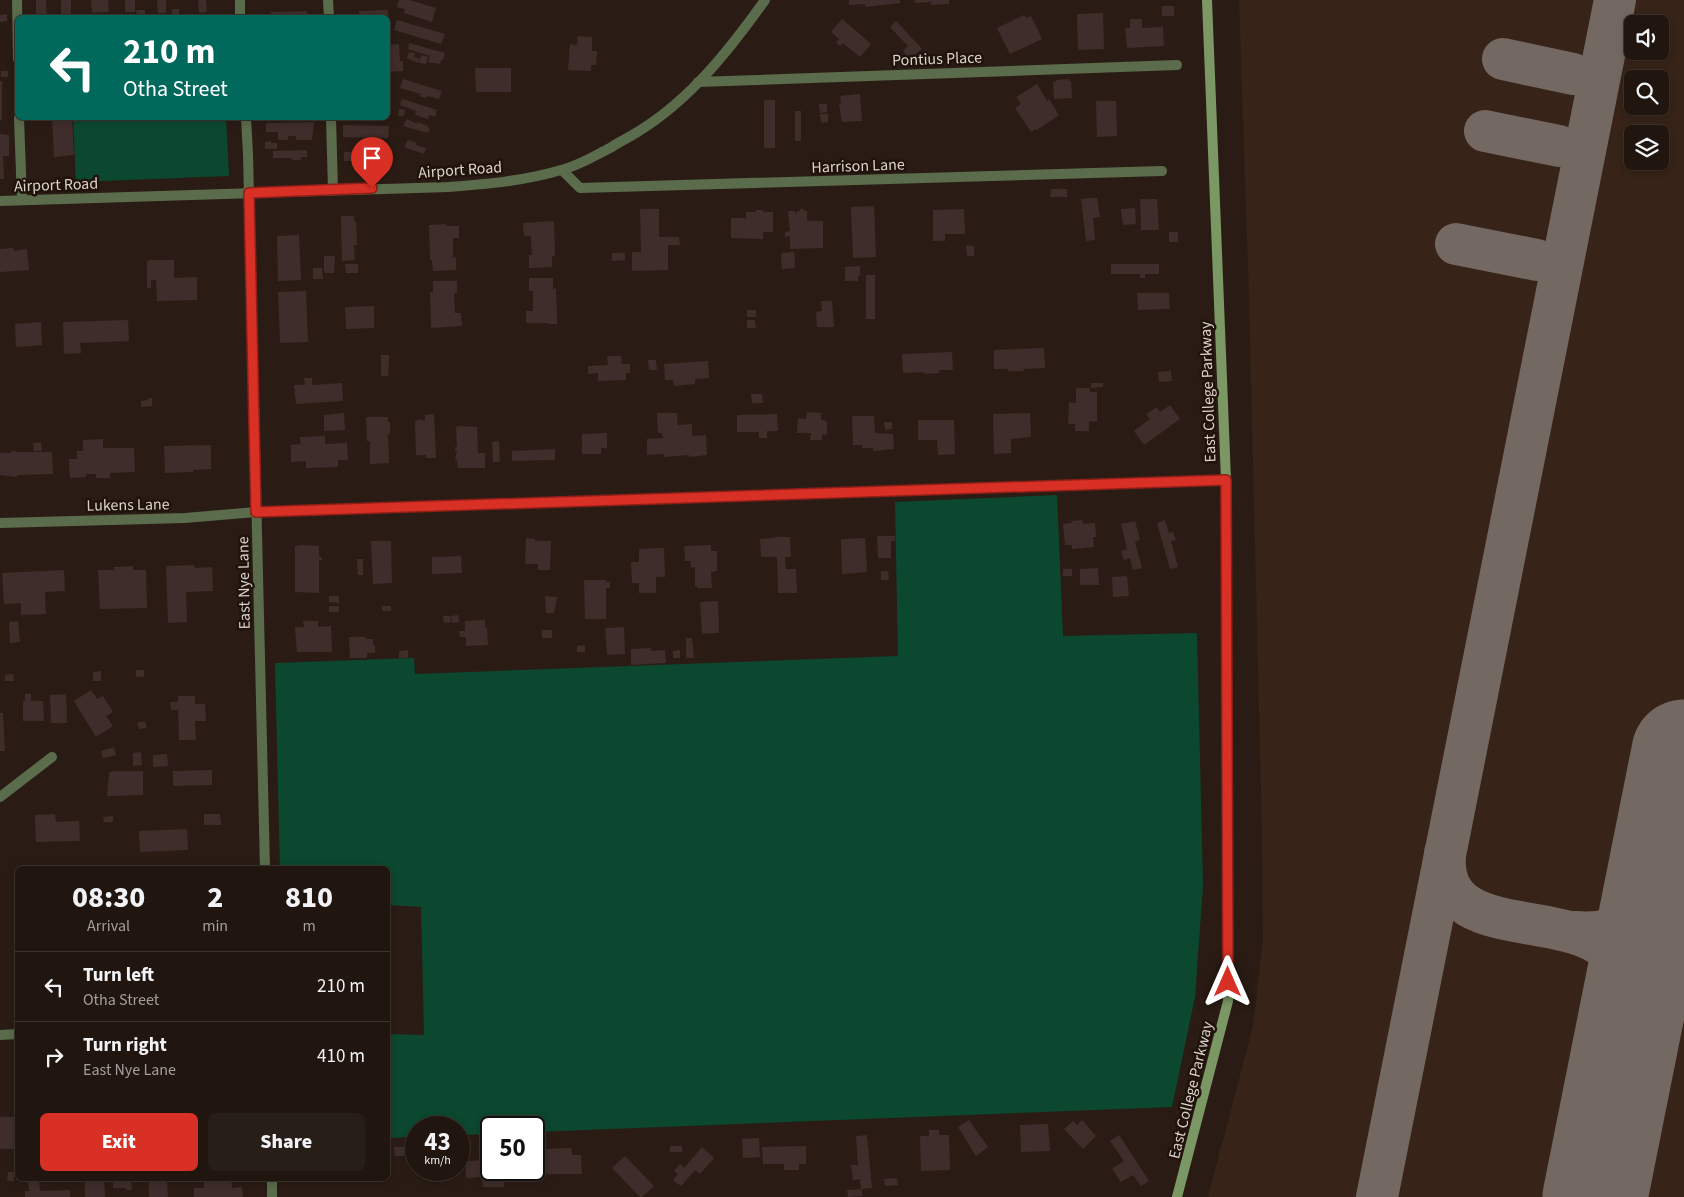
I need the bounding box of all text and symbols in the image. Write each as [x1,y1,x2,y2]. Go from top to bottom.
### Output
map controls [1624,15,1669,170]
button: sound [1624,15,1669,60]
text: 210 m [123,27,215,77]
icon: left [40,35,105,100]
street label: Pontius Place [892,46,983,72]
button: search [1624,70,1669,115]
text: Otha Street [123,73,228,105]
button: layers [1624,125,1669,170]
pin [351,137,393,188]
icon: arrive [358,144,386,172]
street label: Harrison Lane [811,153,905,179]
street label: Airport Road [417,156,503,184]
street label: Airport Road [14,173,99,197]
street label: East College Parkway [1195,321,1221,463]
street label: Lukens Lane [86,493,170,517]
street label: East Nye Lane [232,536,256,630]
text: 08:30 [72,876,145,919]
text: 2 [207,876,223,919]
text: 810 [285,876,333,919]
text: Arrival [87,915,130,937]
text: min [202,915,228,937]
text: m [302,915,316,937]
position arrow [1201,955,1253,1007]
text: Turn left [83,962,154,989]
icon: left [40,973,68,1001]
text: 210 m [317,973,365,1000]
text: Otha Street [83,989,159,1011]
street label: East College Parkway [1163,1019,1219,1161]
text: Turn right [83,1032,167,1059]
icon: right [40,1043,68,1071]
text: 410 m [317,1043,365,1070]
text: East Nye Lane [83,1059,176,1081]
button: Exit [40,1113,198,1171]
button: Share [208,1113,365,1171]
speed limit sign: 50 [480,1116,545,1181]
text: 43 [424,1124,451,1160]
text: km/h [424,1152,451,1169]

